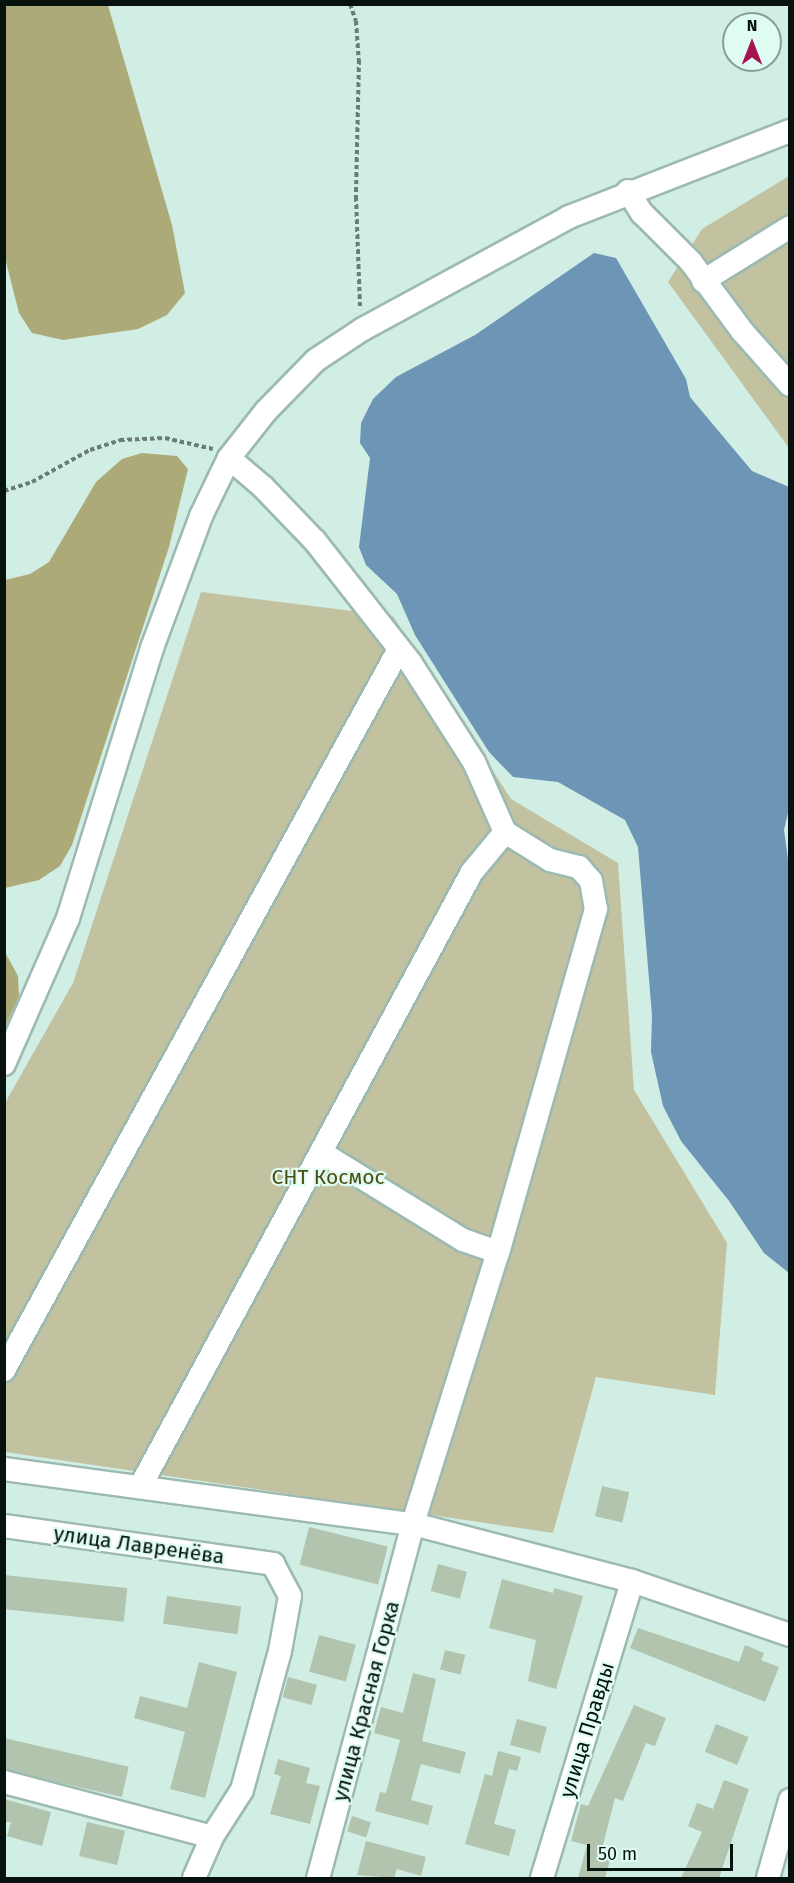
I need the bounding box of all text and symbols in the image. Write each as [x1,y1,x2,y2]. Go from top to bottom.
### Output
north arrow [722,12,782,72]
text: N [747,16,757,35]
park label: СНТ Космос [271,1164,385,1190]
street label: улица Лавренёва [52,1521,226,1569]
street label: улица Красная Горка [327,1598,405,1804]
street label: улица Правды [554,1659,620,1801]
scale bar [590,1832,736,1870]
text: 50 m [598,1843,637,1865]

